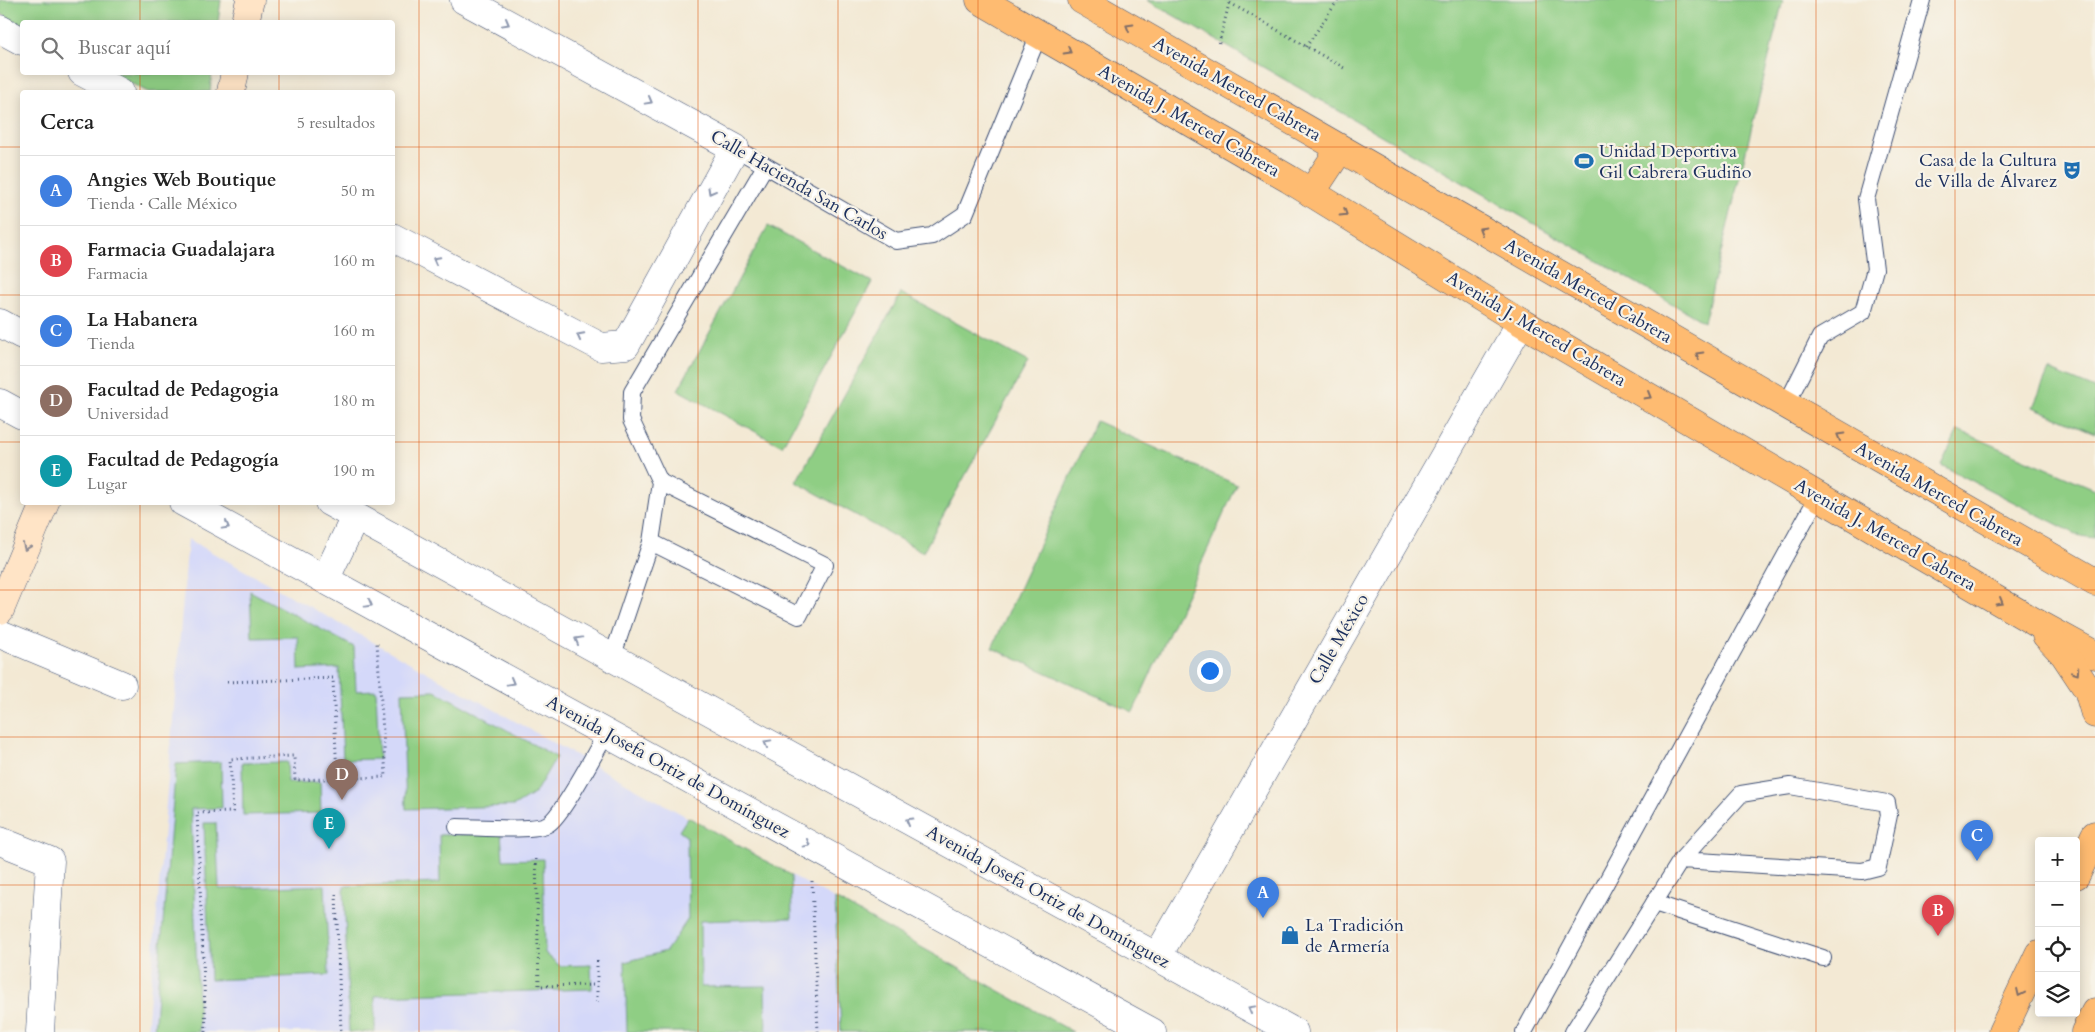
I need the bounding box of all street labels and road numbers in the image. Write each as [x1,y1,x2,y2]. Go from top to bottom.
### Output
street label: Avenida Merced Cabrera [1148,31,1326,148]
street label: Avenida J. Merced Cabrera [1094,59,1285,183]
street label: Calle Hacienda San Carlos [706,124,892,246]
street label: Avenida Merced Cabrera [1499,233,1677,350]
street label: Avenida J. Merced Cabrera [1441,265,1631,393]
street label: Avenida Merced Cabrera [1850,436,2028,553]
street label: Avenida J. Merced Cabrera [1790,473,1981,597]
street label: Calle México [1303,589,1375,689]
street label: Avenida Josefa Ortiz de Domínguez [542,689,794,845]
street label: Avenida Josefa Ortiz de Domínguez [922,819,1174,975]

